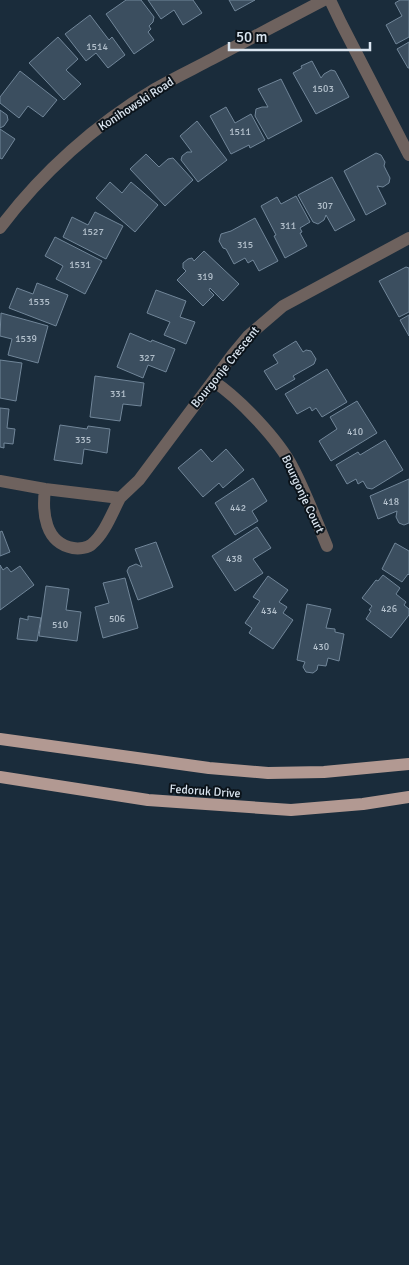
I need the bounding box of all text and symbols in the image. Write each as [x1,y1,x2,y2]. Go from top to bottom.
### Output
scale bar [229,20,370,52]
text: 50 m [236,28,267,46]
house number: 1514 [86,41,108,53]
street label: Konihowski Road [96,74,177,134]
house number: 1503 [312,83,334,95]
house number: 1511 [229,126,251,138]
house number: 307 [317,200,333,212]
house number: 311 [280,220,296,232]
house number: 1527 [82,226,104,238]
house number: 315 [237,239,253,251]
house number: 1531 [69,259,91,271]
house number: 319 [197,271,213,283]
house number: 1535 [28,296,50,308]
street label: Bourgonje Crescent [188,324,263,411]
house number: 1539 [15,333,37,345]
house number: 327 [139,352,155,364]
house number: 331 [110,388,126,400]
house number: 410 [347,426,363,438]
house number: 335 [75,434,91,446]
street label: Bourgonje Court [278,453,327,536]
house number: 418 [383,496,399,508]
house number: 442 [230,502,246,514]
house number: 438 [226,553,242,565]
house number: 426 [381,603,397,615]
house number: 434 [261,605,278,617]
house number: 506 [109,613,125,625]
house number: 510 [52,619,68,631]
house number: 430 [313,641,329,653]
street label: Fedoruk Drive [169,782,241,801]

